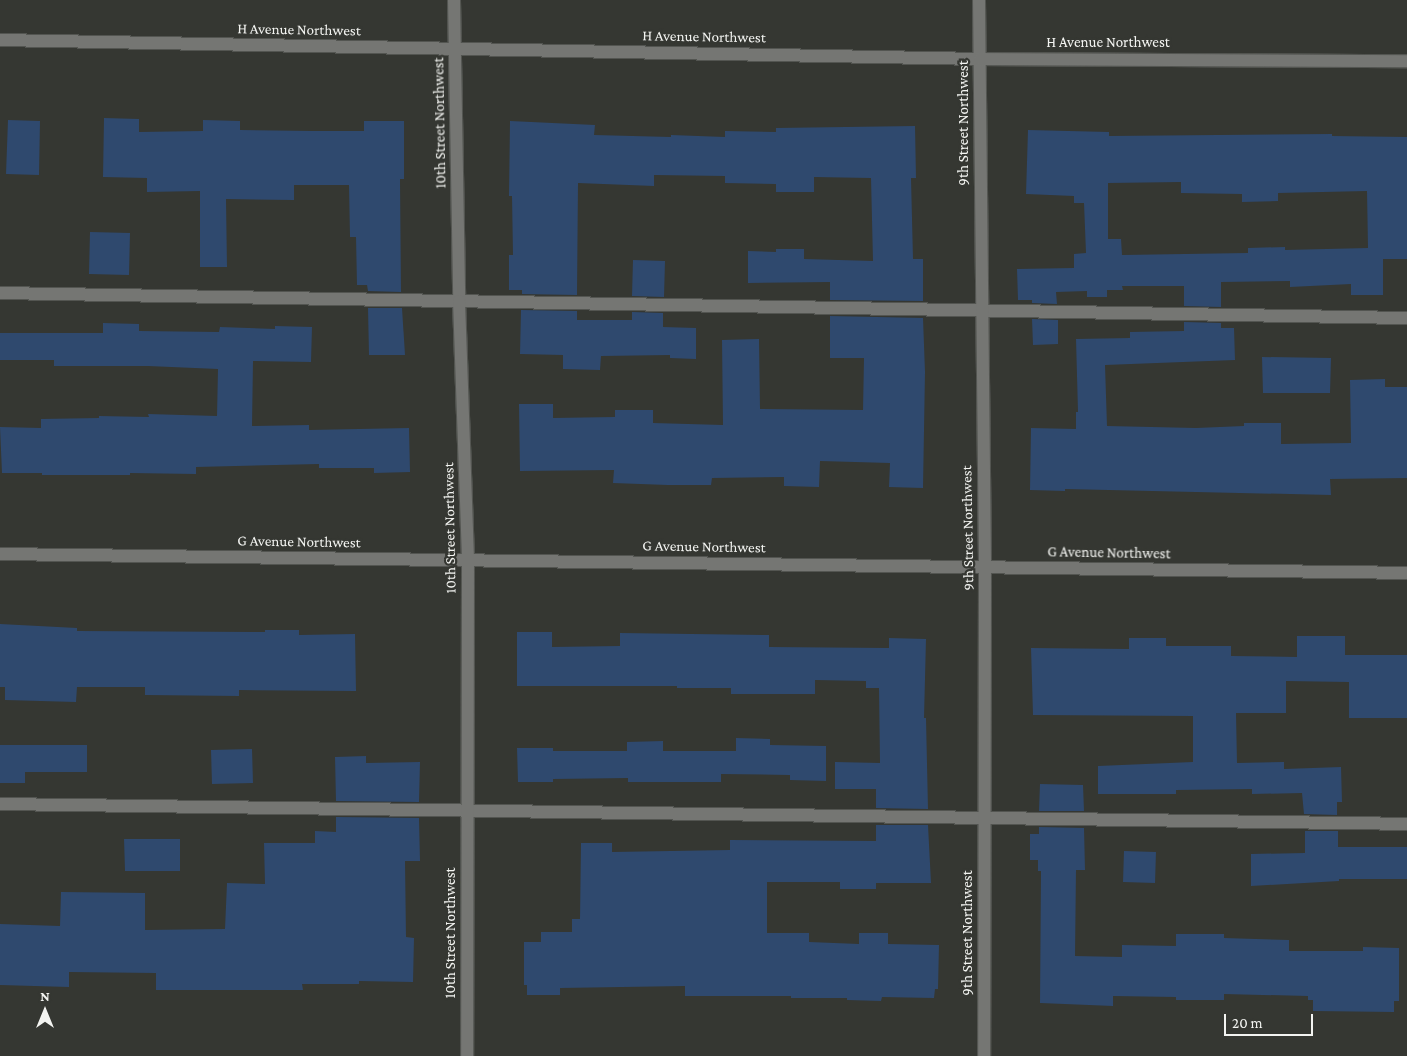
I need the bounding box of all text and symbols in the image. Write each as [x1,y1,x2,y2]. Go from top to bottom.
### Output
street label: H Avenue Northwest [237,20,361,40]
street label: H Avenue Northwest [642,27,766,47]
street label: H Avenue Northwest [1046,34,1170,52]
street label: 10th Street Northwest [430,57,450,189]
street label: 9th Street Northwest [955,60,973,186]
street label: 10th Street Northwest [440,462,460,594]
street label: 9th Street Northwest [958,465,978,591]
street label: G Avenue Northwest [237,532,361,552]
street label: G Avenue Northwest [642,537,766,557]
street label: G Avenue Northwest [1047,543,1171,563]
street label: 10th Street Northwest [442,867,460,999]
street label: 9th Street Northwest [959,870,977,996]
north arrow [20,986,70,1036]
text: N [40,988,50,1004]
scale bar [1227,1004,1316,1036]
text: 20 m [1232,1015,1263,1031]

